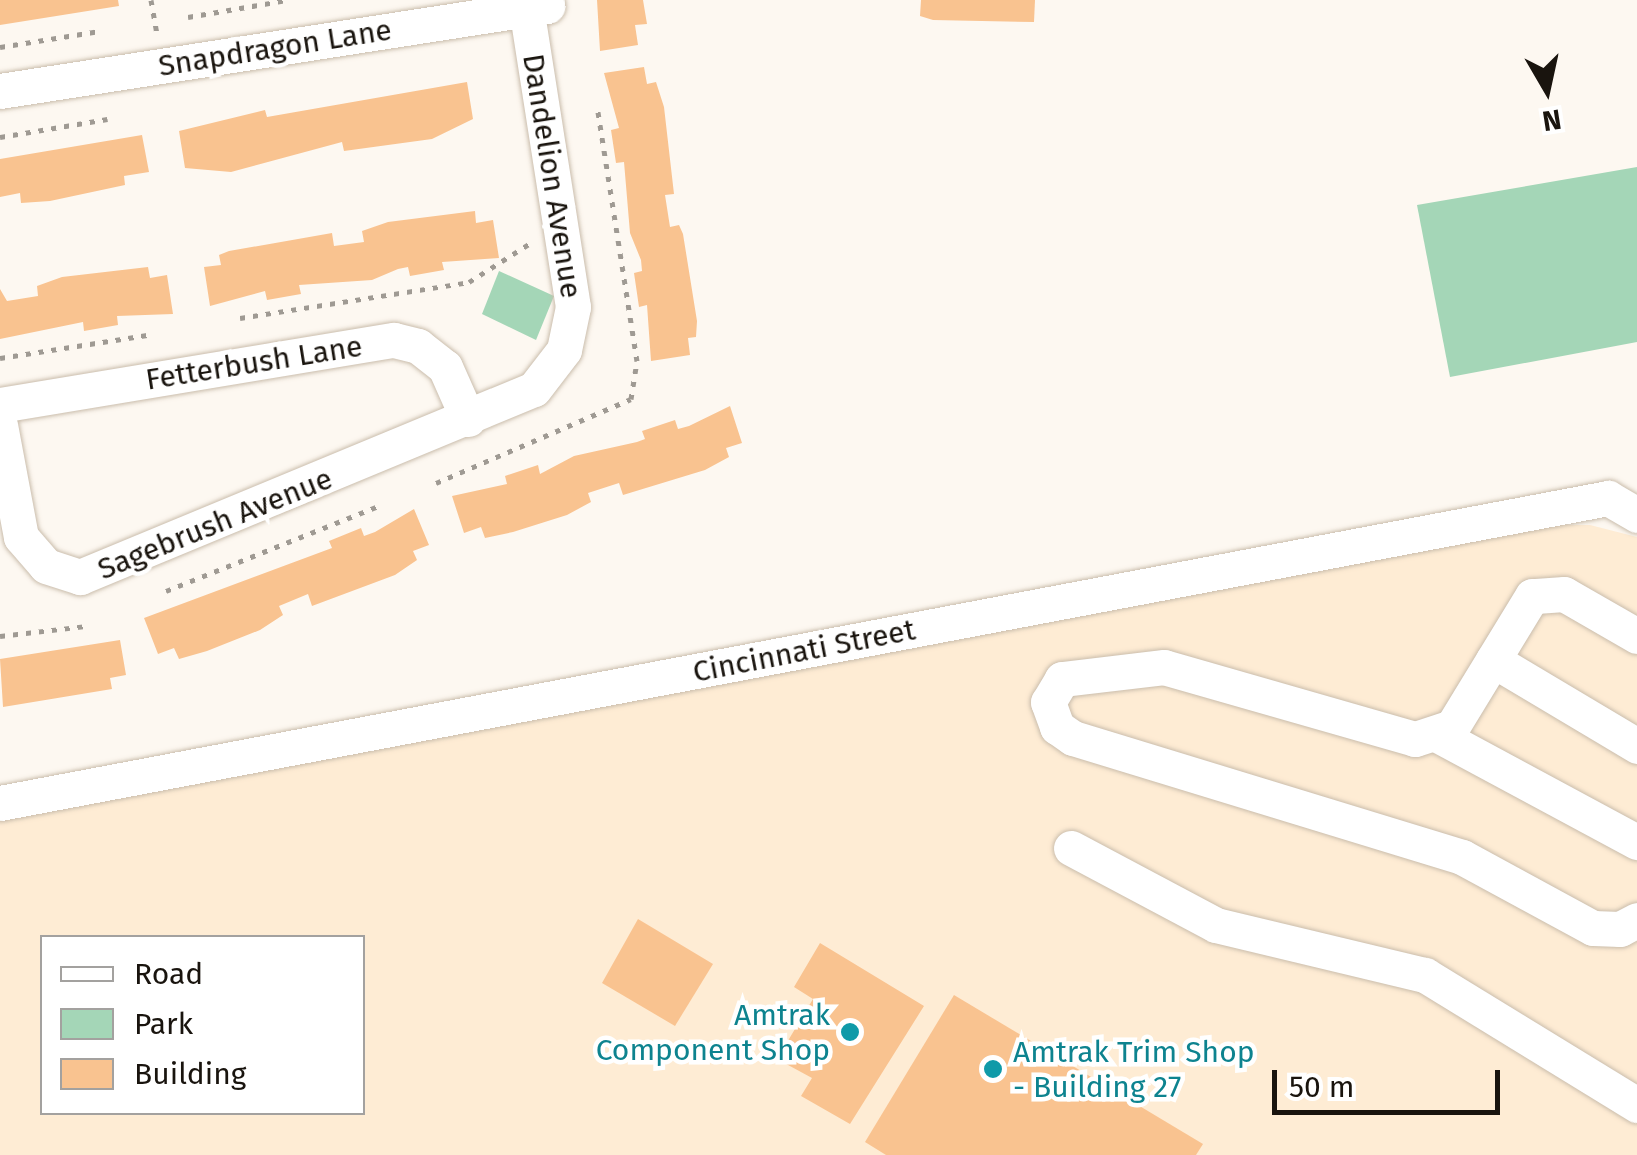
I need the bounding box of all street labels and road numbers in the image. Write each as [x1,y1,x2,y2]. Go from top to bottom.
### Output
street label: Snapdragon Lane [156,12,394,84]
street label: Dandelion Avenue [515,51,589,301]
street label: Fetterbush Lane [143,328,365,398]
street label: Sagebrush Avenue [92,461,338,587]
street label: Cincinnati Street [690,612,918,690]

